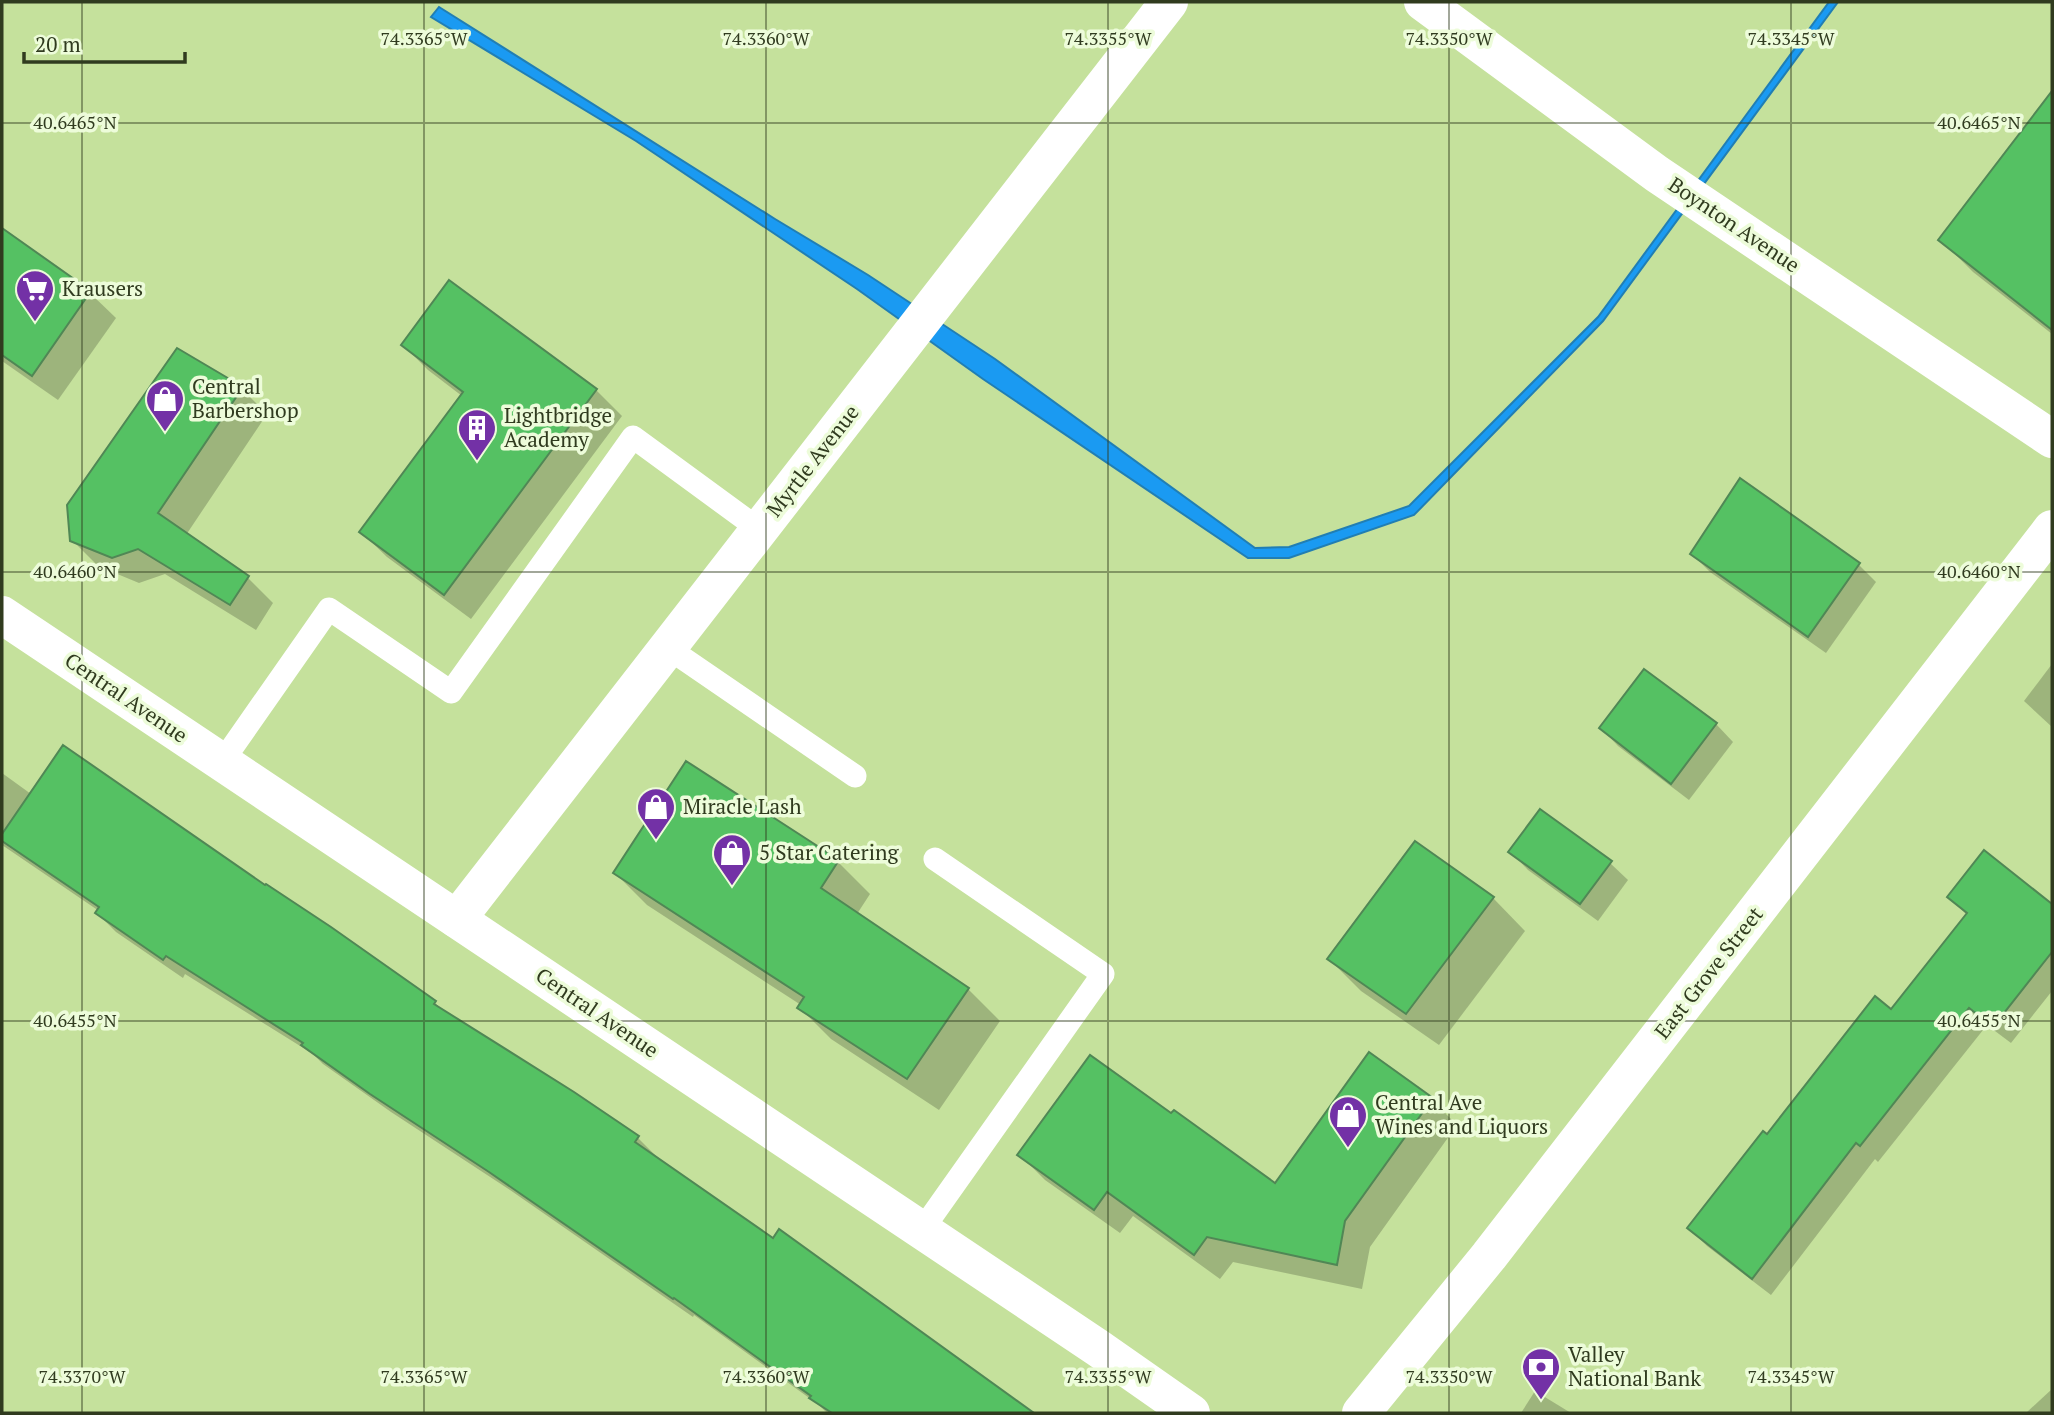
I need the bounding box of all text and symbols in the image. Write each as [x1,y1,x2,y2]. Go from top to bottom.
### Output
scale bar [24,21,186,65]
text: 74.3365°W [380,26,468,50]
text: 74.3360°W [722,26,810,50]
text: 74.3355°W [1064,26,1152,50]
text: 74.3350°W [1405,26,1493,50]
text: 74.3345°W [1747,26,1835,50]
text: 20 m [35,30,81,58]
text: 40.6465°N [33,110,117,134]
text: 40.6465°N [1937,110,2021,134]
street label: Boynton Avenue [1663,170,1806,278]
supermarket icon: Krausers [14,268,56,323]
place label: Krausers [62,274,143,302]
place label: Central Barbershop [192,372,299,424]
shop icon: Central Barbershop [144,378,186,433]
street label: Myrtle Avenue [760,399,865,522]
place label: Lightbridge Academy [504,401,612,453]
building icon: Lightbridge Academy [456,407,498,462]
text: 40.6460°N [33,559,117,583]
text: 40.6460°N [1937,559,2021,583]
street label: Central Avenue [60,646,193,749]
shop icon: Miracle Lash [635,786,677,841]
place label: Miracle Lash [683,792,802,820]
shop icon: 5 Star Catering [711,832,753,887]
place label: 5 Star Catering [759,838,899,866]
street label: East Grove Street [1648,900,1769,1044]
street label: Central Avenue [531,961,664,1064]
text: 40.6455°N [33,1008,117,1032]
text: 40.6455°N [1937,1008,2021,1032]
place label: Central Ave Wines and Liquors [1375,1088,1548,1140]
shop icon: Central Ave Wines and Liquors [1327,1094,1369,1149]
place label: Valley National Bank [1568,1340,1701,1392]
bank icon: Valley National Bank [1520,1346,1562,1401]
text: 74.3370°W [38,1364,126,1388]
text: 74.3365°W [380,1364,468,1388]
text: 74.3360°W [722,1364,810,1388]
text: 74.3355°W [1064,1364,1152,1388]
text: 74.3350°W [1405,1364,1493,1388]
text: 74.3345°W [1747,1364,1835,1388]

